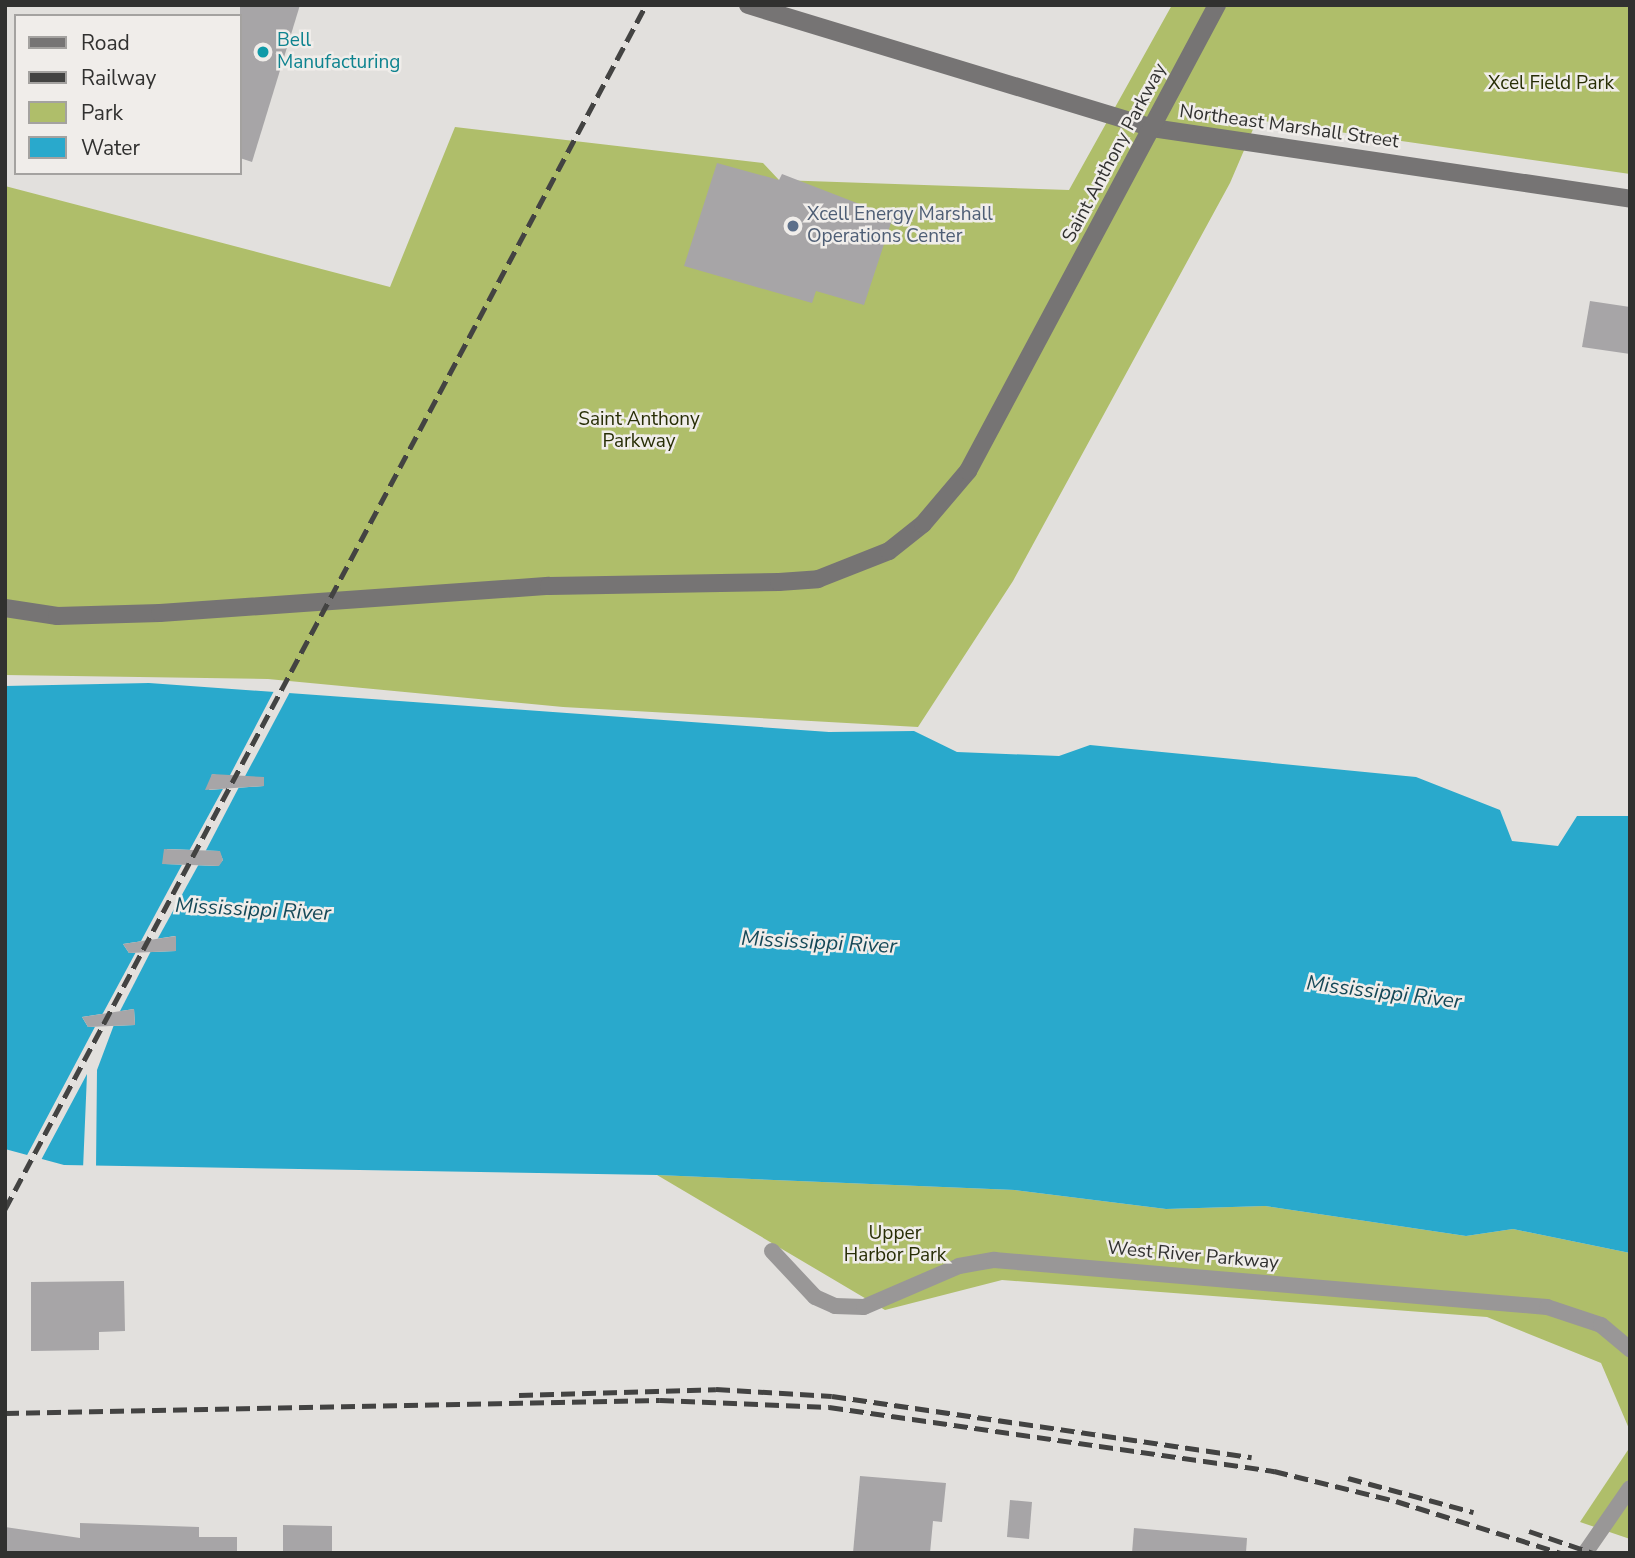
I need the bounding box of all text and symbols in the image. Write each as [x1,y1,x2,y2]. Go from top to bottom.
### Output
legend [14,14,242,175]
text: Road [81,29,130,57]
place label: Bell Manufacturing [277,30,400,74]
marker: Bell Manufacturing [255,44,271,60]
street label: Saint Anthony Parkway [1058,60,1172,246]
text: Railway [81,64,156,92]
park label: Xcel Field Park [1488,73,1614,95]
text: Park [81,99,123,127]
street label: Northeast Marshall Street [1178,100,1400,154]
text: Water [81,134,140,162]
place label: Xcell Energy Marshall Operations Center [807,204,993,248]
marker: Xcell Energy Marshall Operations Center [785,218,801,234]
park label: Saint Anthony Parkway [578,409,700,453]
water label: Mississippi River [174,892,332,926]
water label: Mississippi River [740,925,898,959]
water label: Mississippi River [1305,970,1463,1014]
park label: Upper Harbor Park [844,1223,946,1267]
street label: West River Parkway [1106,1237,1280,1275]

